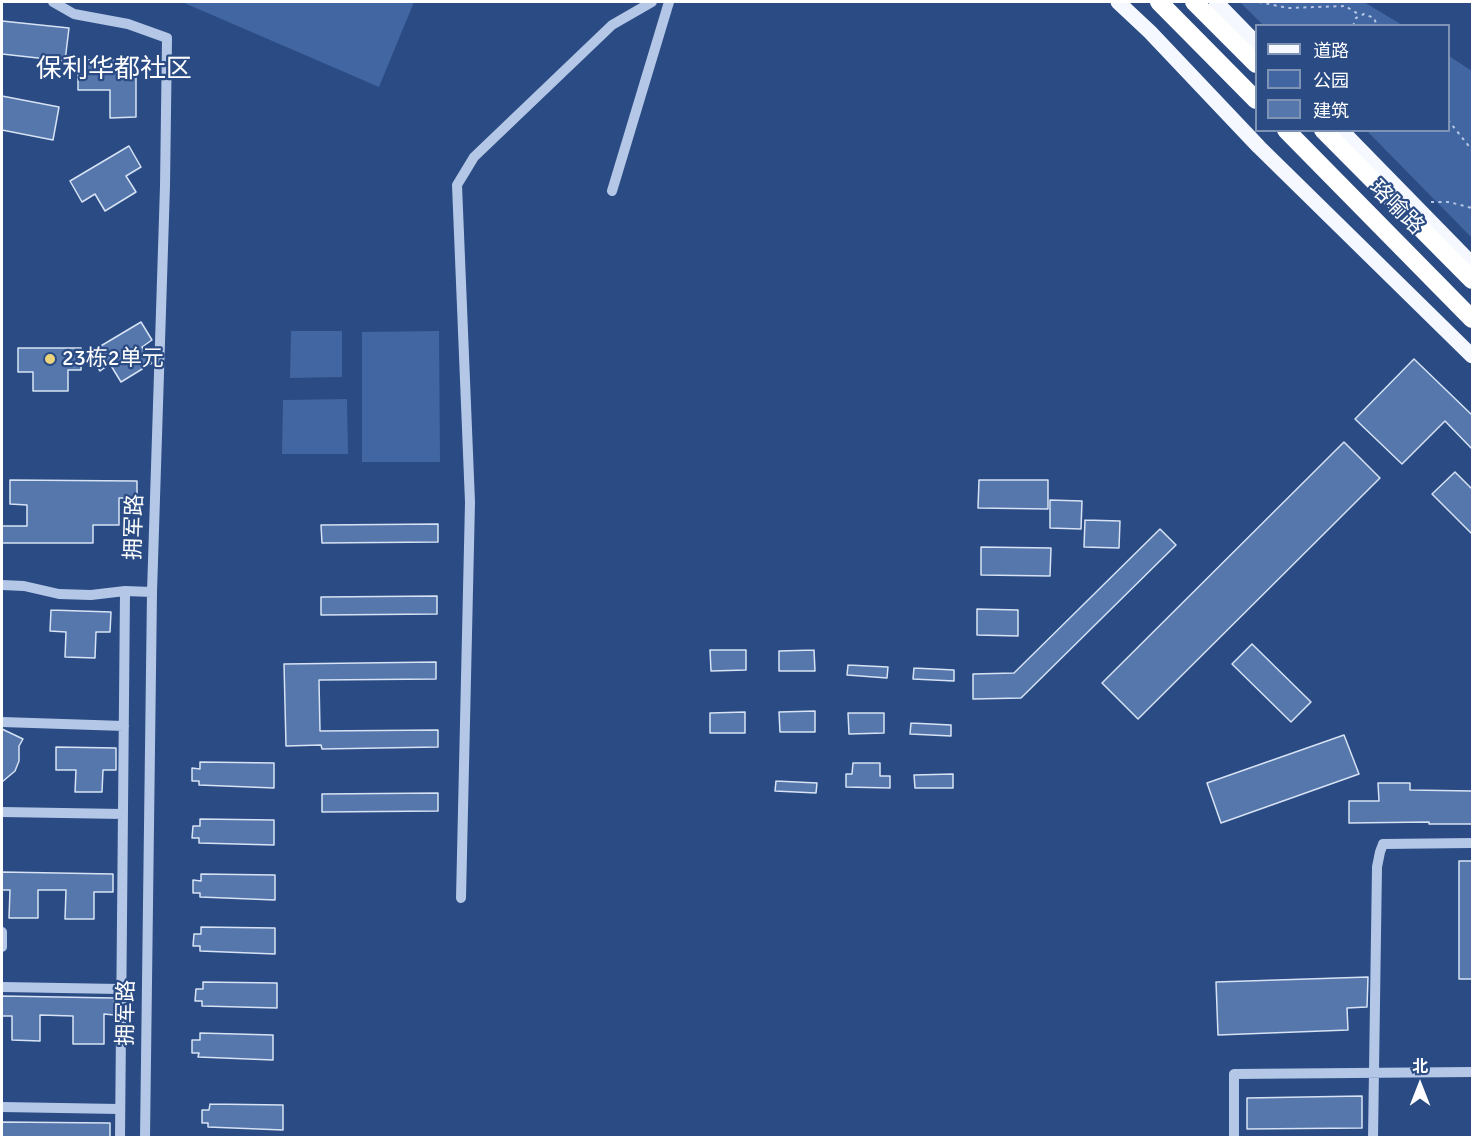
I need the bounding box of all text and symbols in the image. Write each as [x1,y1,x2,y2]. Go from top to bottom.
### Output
legend [1255,24,1450,132]
text: 道路 [1313,40,1349,62]
district label: 保利华都社区 [36,54,192,86]
text: 公园 [1313,70,1349,92]
text: 建筑 [1313,100,1349,122]
street label: 珞喻路 [1363,175,1429,241]
place label: 23栋2单元 [62,346,164,372]
marker: 23栋2单元 [43,352,57,366]
street label: 拥军路 [121,494,149,560]
street label: 拥军路 [113,980,141,1046]
north arrow [1390,1055,1450,1115]
text: 北 [1412,1057,1428,1077]

